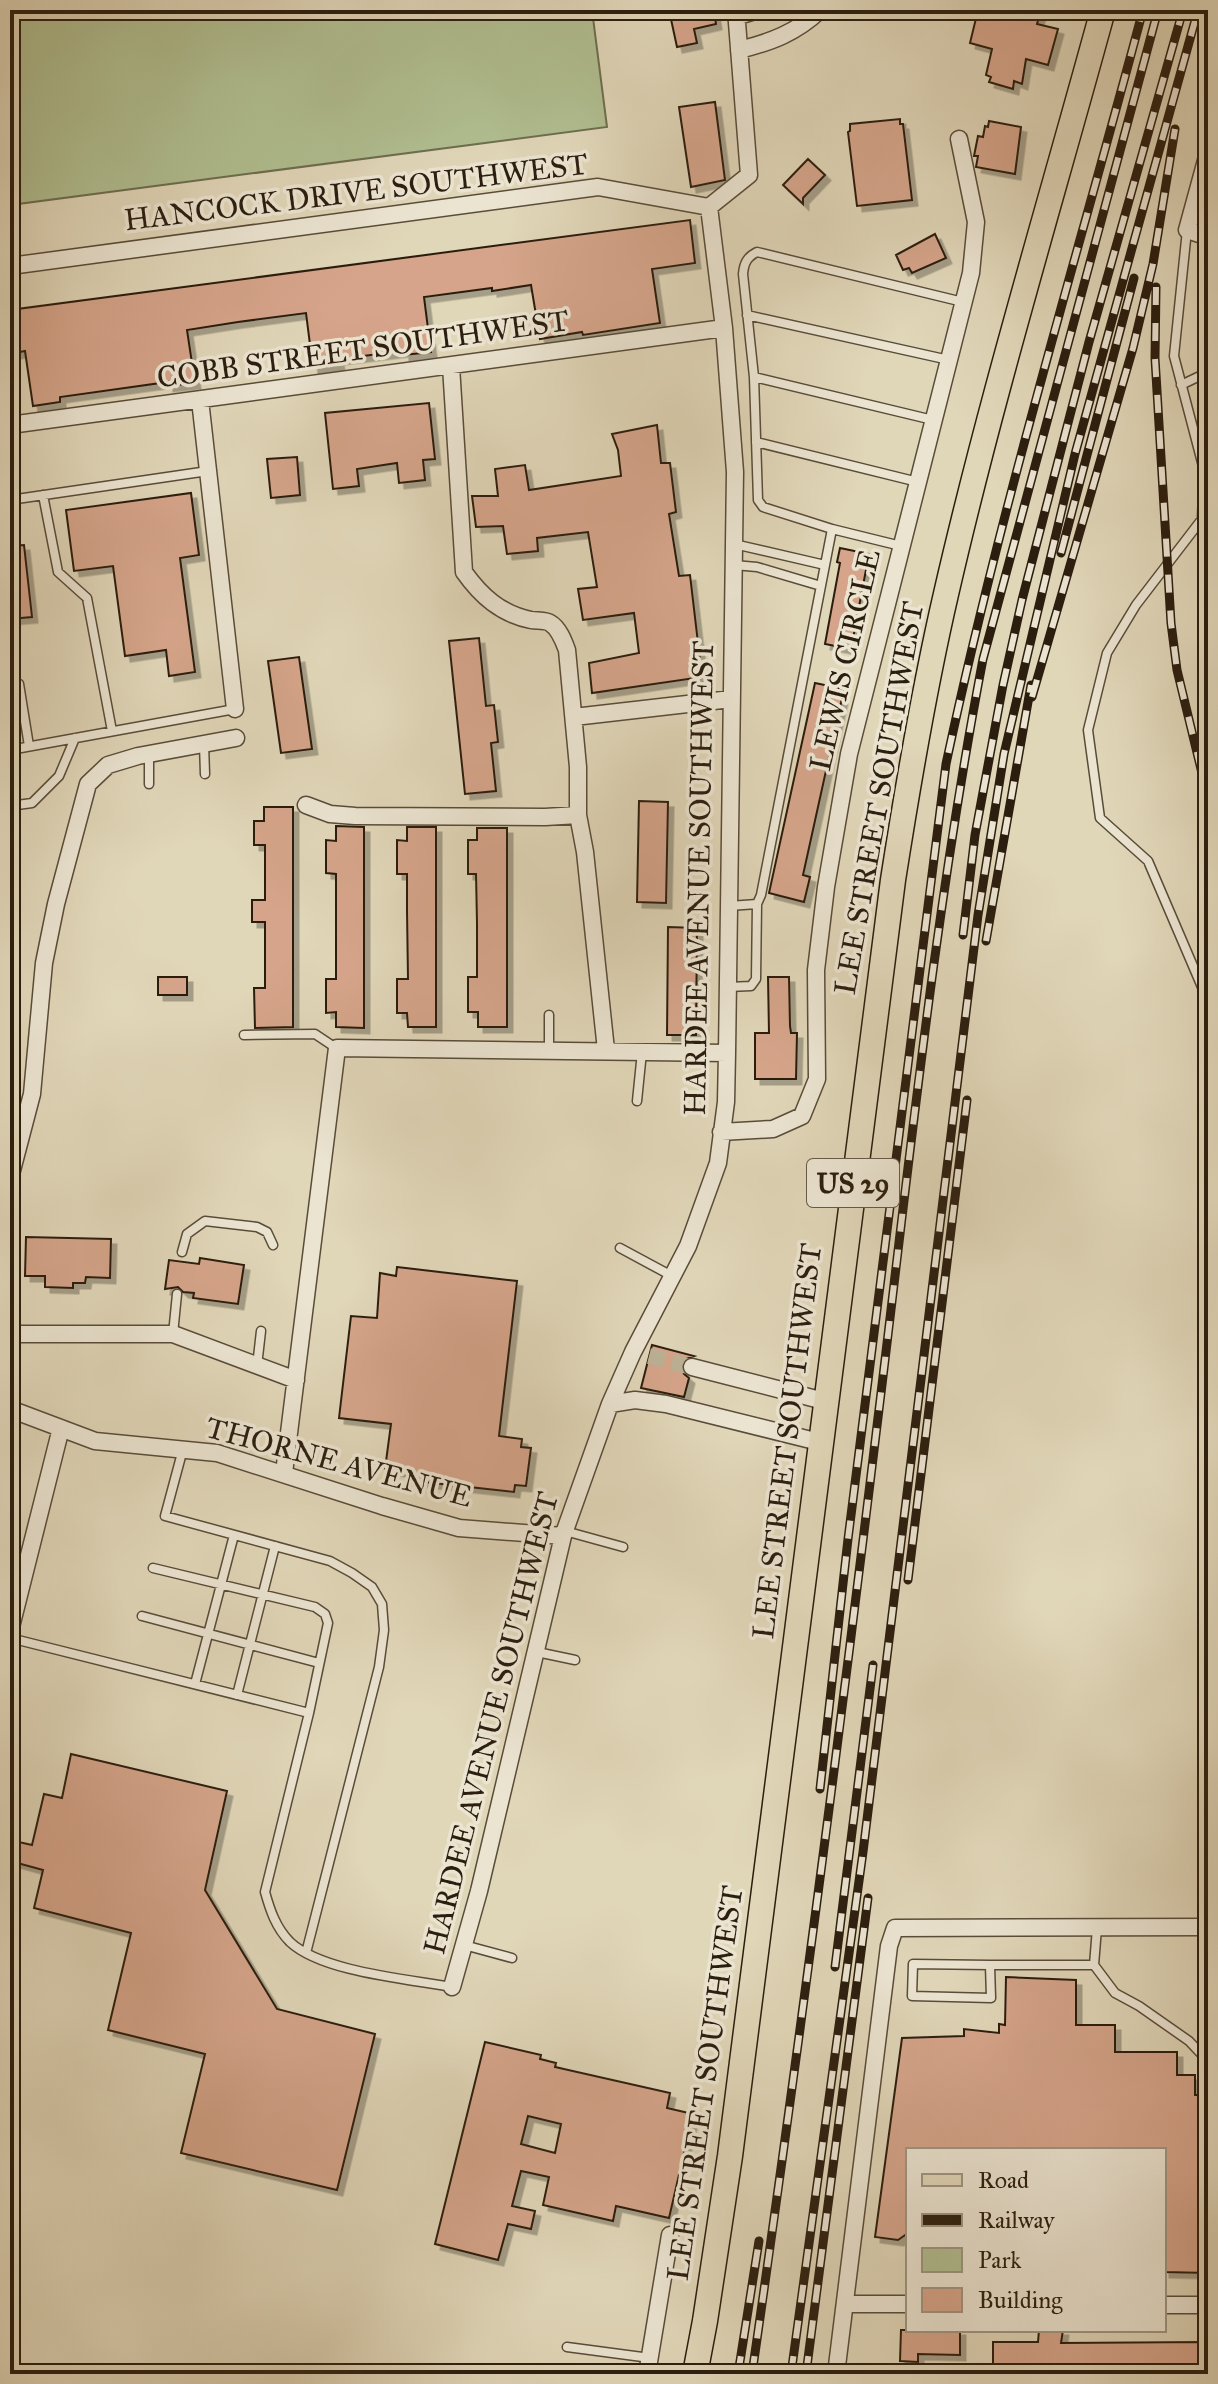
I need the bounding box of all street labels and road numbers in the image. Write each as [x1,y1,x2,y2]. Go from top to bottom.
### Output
street label: HANCOCK DRIVE SOUTHWEST [122,146,590,238]
street label: COBB STREET SOUTHWEST [155,302,571,396]
street label: LEWIS CIRCLE [802,546,888,774]
street label: LEE STREET SOUTHWEST [827,599,931,997]
street label: HARDEE AVENUE SOUTHWEST [677,640,721,1116]
road number: US 29 [807,1159,899,1207]
street label: LEE STREET SOUTHWEST [745,1241,829,1641]
street label: THORNE AVENUE [202,1409,476,1515]
street label: HARDEE AVENUE SOUTHWEST [416,1488,566,1958]
street label: LEE STREET SOUTHWEST [659,1883,751,2283]

